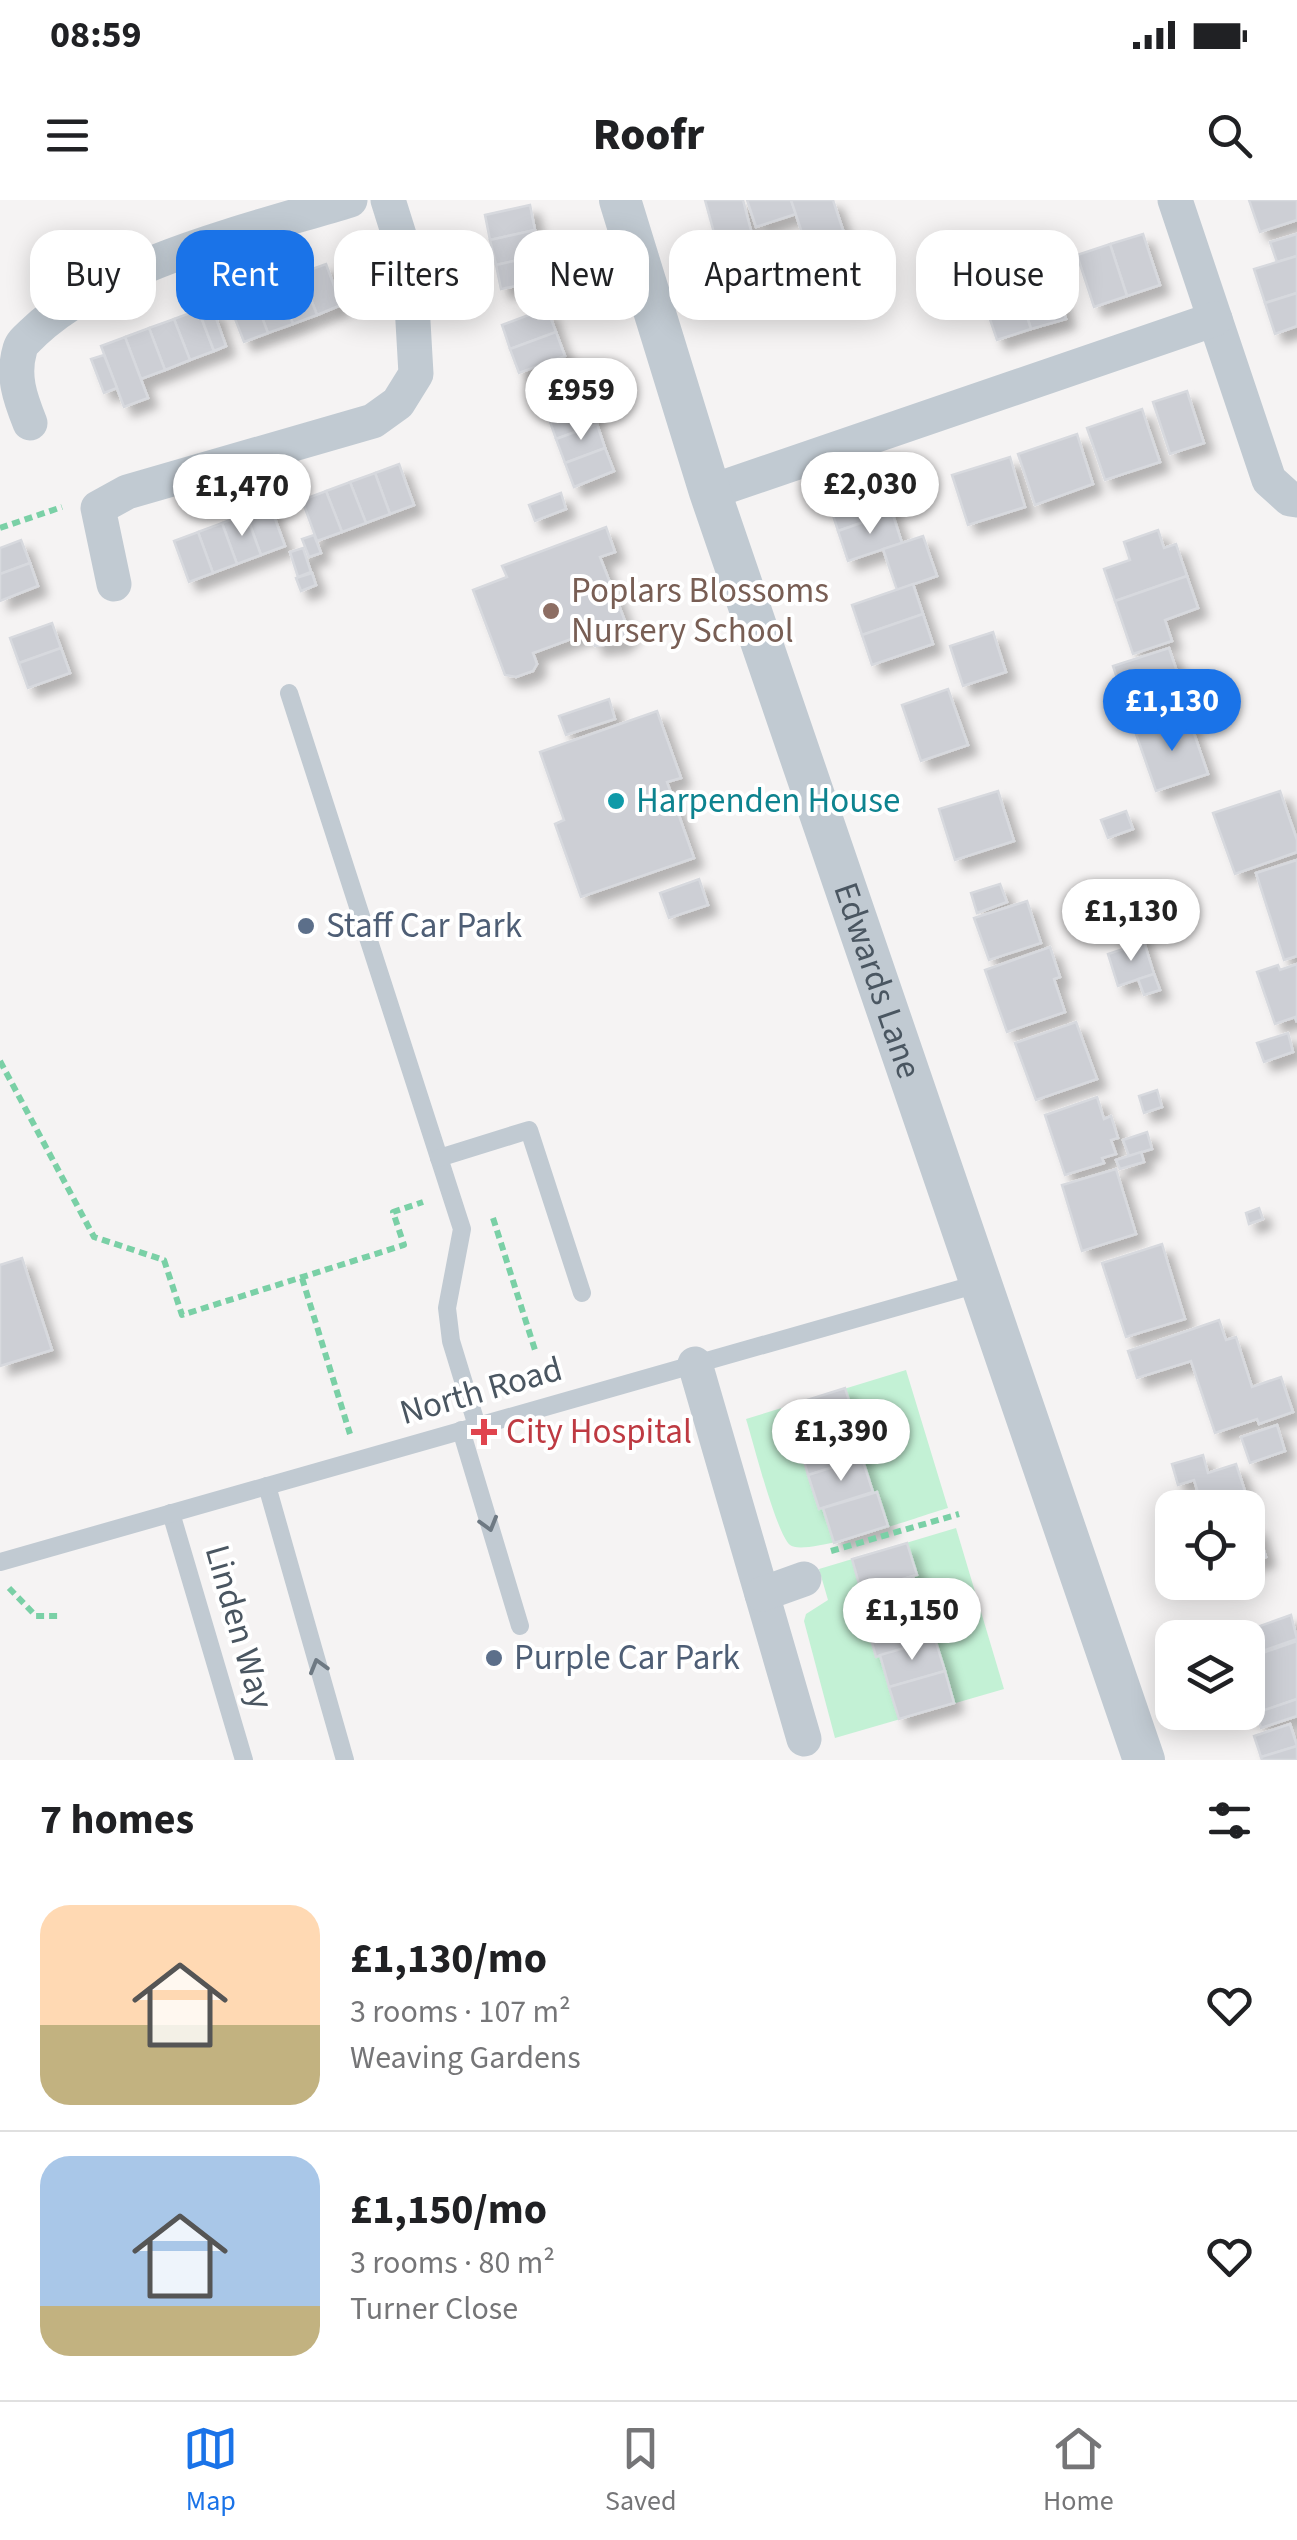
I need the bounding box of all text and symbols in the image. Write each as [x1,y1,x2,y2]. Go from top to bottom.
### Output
text: 08:59 [50,8,142,62]
text: Roofr [593,103,704,167]
icon: menu [40,108,95,163]
icon: search [1202,108,1257,163]
chip: Buy [30,230,156,320]
chip: Rent [176,230,314,320]
chip: Filters [334,230,494,320]
chip: New [514,230,649,320]
chip: Apartment [669,230,896,320]
chip: House [916,230,1079,320]
pin: £959 [522,358,640,443]
text: £959 [547,367,615,413]
pin: £2,030 [789,452,951,537]
pin: £1,470 [161,454,323,539]
text: £2,030 [823,461,917,507]
text: £1,470 [195,463,289,509]
place label: Poplars Blossoms Nursery School [571,566,829,656]
marker: Poplars Blossoms Nursery School [540,600,562,622]
pin: £1,130 [1091,669,1253,754]
text: £1,130 [1125,678,1219,724]
place label: Harpenden House [636,776,900,826]
marker: Harpenden House [605,790,627,812]
street label: Edwards Lane [821,876,934,1085]
pin: £1,130 [1050,879,1212,964]
text: £1,130 [1084,888,1178,934]
place label: Staff Car Park [326,901,523,951]
marker: Staff Car Park [295,915,317,937]
street label: North Road [394,1344,568,1438]
pin: £1,390 [760,1399,922,1484]
place label: City Hospital [506,1407,692,1457]
text: £1,390 [794,1408,888,1454]
marker: City Hospital [471,1419,497,1445]
map controls [1155,1490,1265,1730]
button: locate [1155,1490,1265,1600]
one-way arrow [477,1515,498,1532]
street label: Linden Way [192,1539,286,1715]
pin: £1,150 [831,1578,993,1663]
text: £1,150 [865,1587,959,1633]
button: layers [1155,1620,1265,1730]
place label: Purple Car Park [514,1633,741,1683]
marker: Purple Car Park [483,1647,505,1669]
one-way arrow [309,1659,330,1676]
text: 7 homes [40,1790,194,1850]
icon: filters [1202,1793,1257,1848]
text: £1,130/mo [350,1929,547,1989]
icon: home [120,1945,240,2065]
icon: heart [1202,1978,1257,2033]
text: 3 rooms · 107 m² [350,1989,571,2035]
text: Weaving Gardens [350,2035,581,2081]
text: £1,150/mo [350,2180,547,2240]
icon: home [120,2196,240,2316]
icon: heart [1202,2229,1257,2284]
text: 3 rooms · 80 m² [350,2240,555,2286]
text: Turner Close [350,2286,518,2332]
tab: Map [183,2421,238,2521]
tab: Saved [605,2421,676,2521]
tab: Home [1043,2421,1114,2521]

